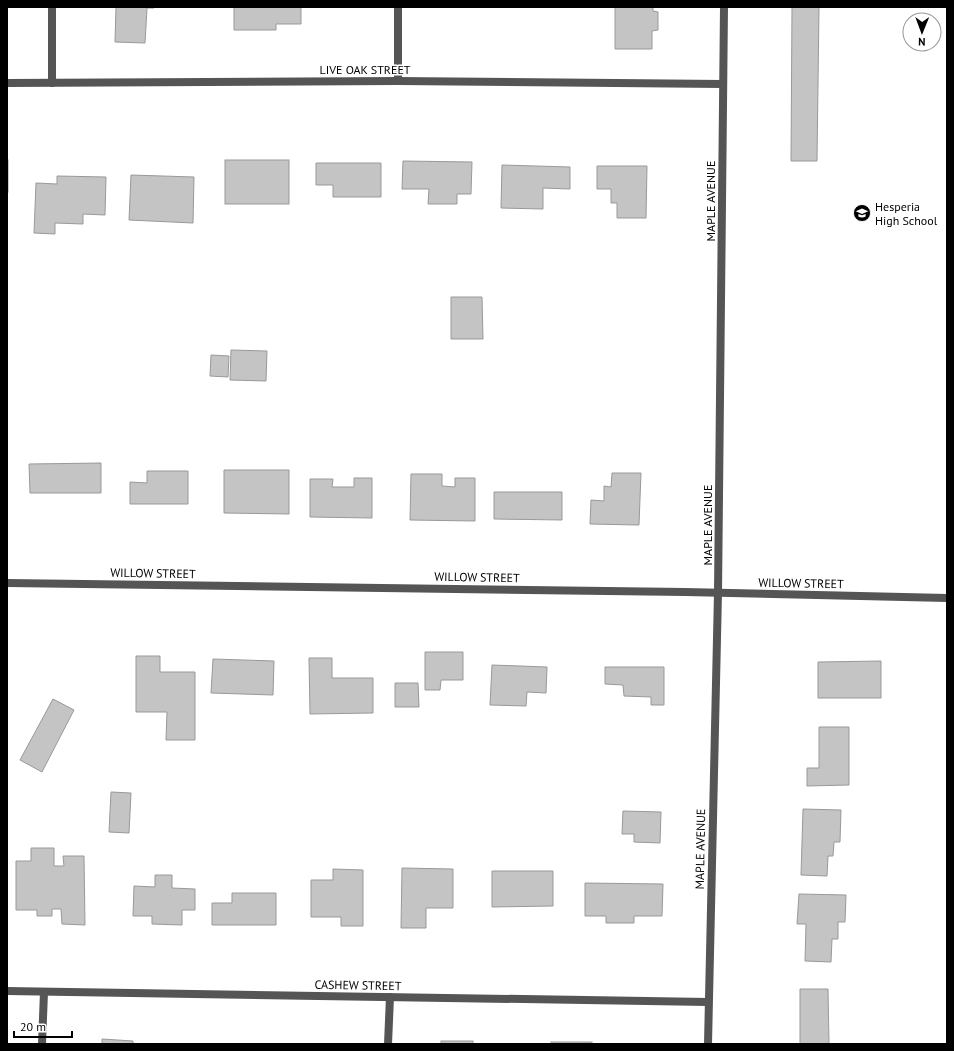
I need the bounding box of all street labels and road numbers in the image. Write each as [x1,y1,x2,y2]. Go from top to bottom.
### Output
street label: LIVE OAK STREET [320,62,411,77]
street label: MAPLE AVENUE [703,161,718,241]
street label: MAPLE AVENUE [700,485,715,565]
street label: WILLOW STREET [110,565,196,581]
street label: WILLOW STREET [434,569,520,585]
street label: WILLOW STREET [758,575,844,591]
street label: MAPLE AVENUE [692,809,708,889]
street label: CASHEW STREET [314,977,402,993]

